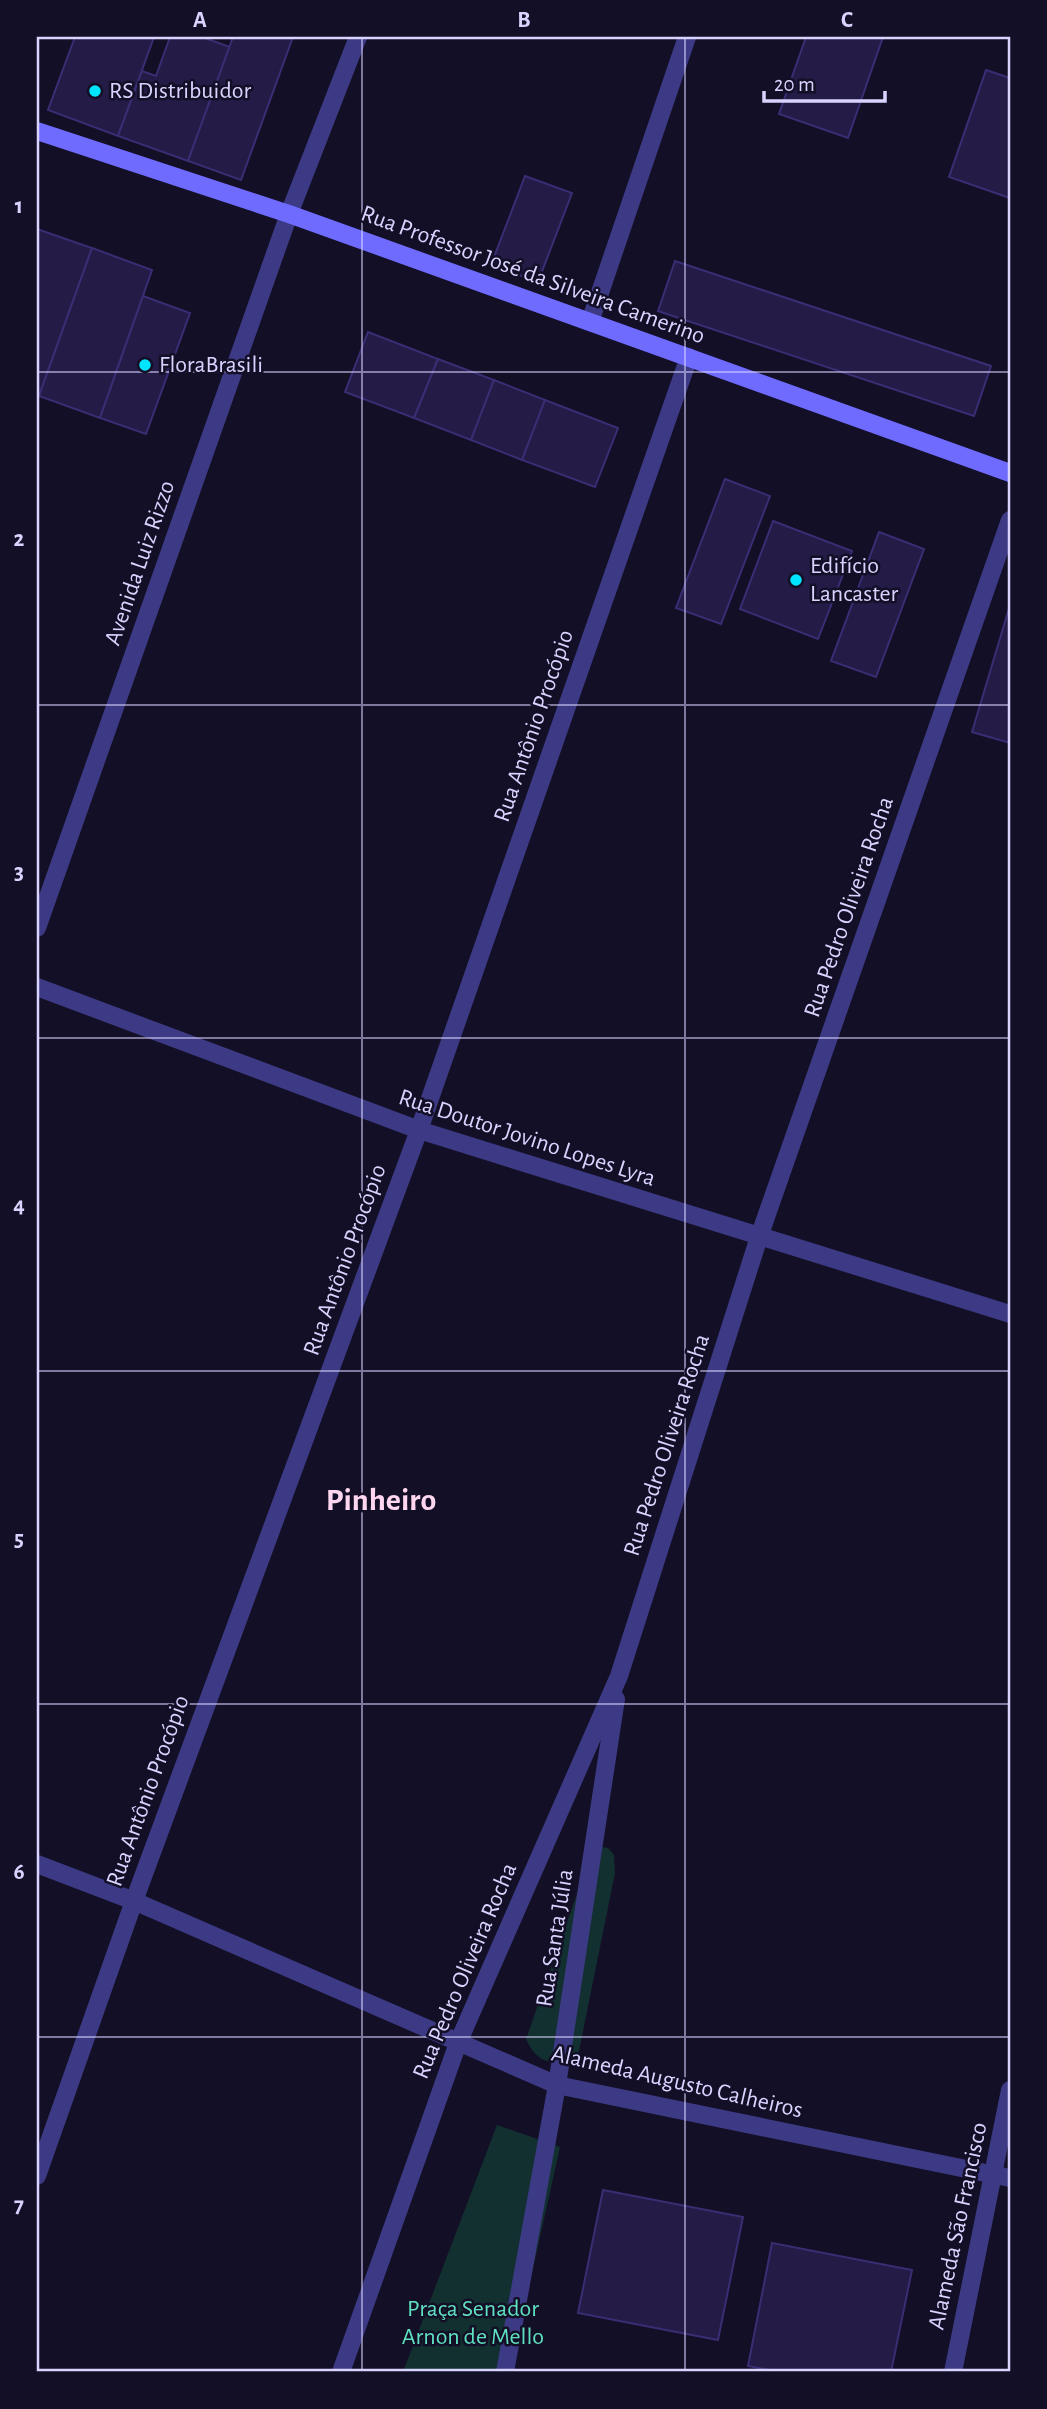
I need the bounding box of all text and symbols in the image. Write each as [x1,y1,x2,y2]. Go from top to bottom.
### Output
text: A [193,9,207,32]
text: B [517,9,531,32]
text: C [841,9,853,32]
scale bar [764,60,884,104]
text: 20 m [774,74,815,95]
place label: RS Distribuidor [109,79,251,103]
marker: RS Distribuidor [87,83,103,99]
text: 1 [15,195,23,218]
street label: Rua Professor José da Silveira Camerino [358,201,708,349]
place label: FloraBrasili [159,353,263,377]
marker: FloraBrasili [137,357,153,373]
street label: Avenida Luiz Rizzo [101,478,179,648]
text: 2 [14,528,25,551]
place label: Edifício Lancaster [810,554,899,606]
marker: Edifício Lancaster [788,572,804,588]
street label: Rua Antônio Procópio [490,627,578,825]
street label: Rua Pedro Oliveira Rocha [800,793,898,1021]
text: 3 [14,861,24,884]
street label: Rua Doutor Jovino Lopes Lyra [396,1085,658,1191]
street label: Rua Antônio Procópio [299,1161,391,1359]
text: 4 [13,1194,25,1217]
street label: Rua Pedro Oliveira Rocha [620,1331,714,1559]
district label: Pinheiro [326,1484,436,1516]
text: 5 [14,1528,24,1551]
street label: Rua Antônio Procópio [102,1692,194,1890]
street label: Rua Pedro Oliveira Rocha [409,1860,521,2082]
text: 6 [13,1861,25,1884]
street label: Rua Santa Júlia [532,1867,578,2009]
street label: Alameda Augusto Calheiros [549,2041,805,2123]
street label: Alameda São Francisco [924,2120,992,2332]
text: 7 [14,2194,24,2217]
park label: Praça Senador Arnon de Mello [402,2297,544,2349]

